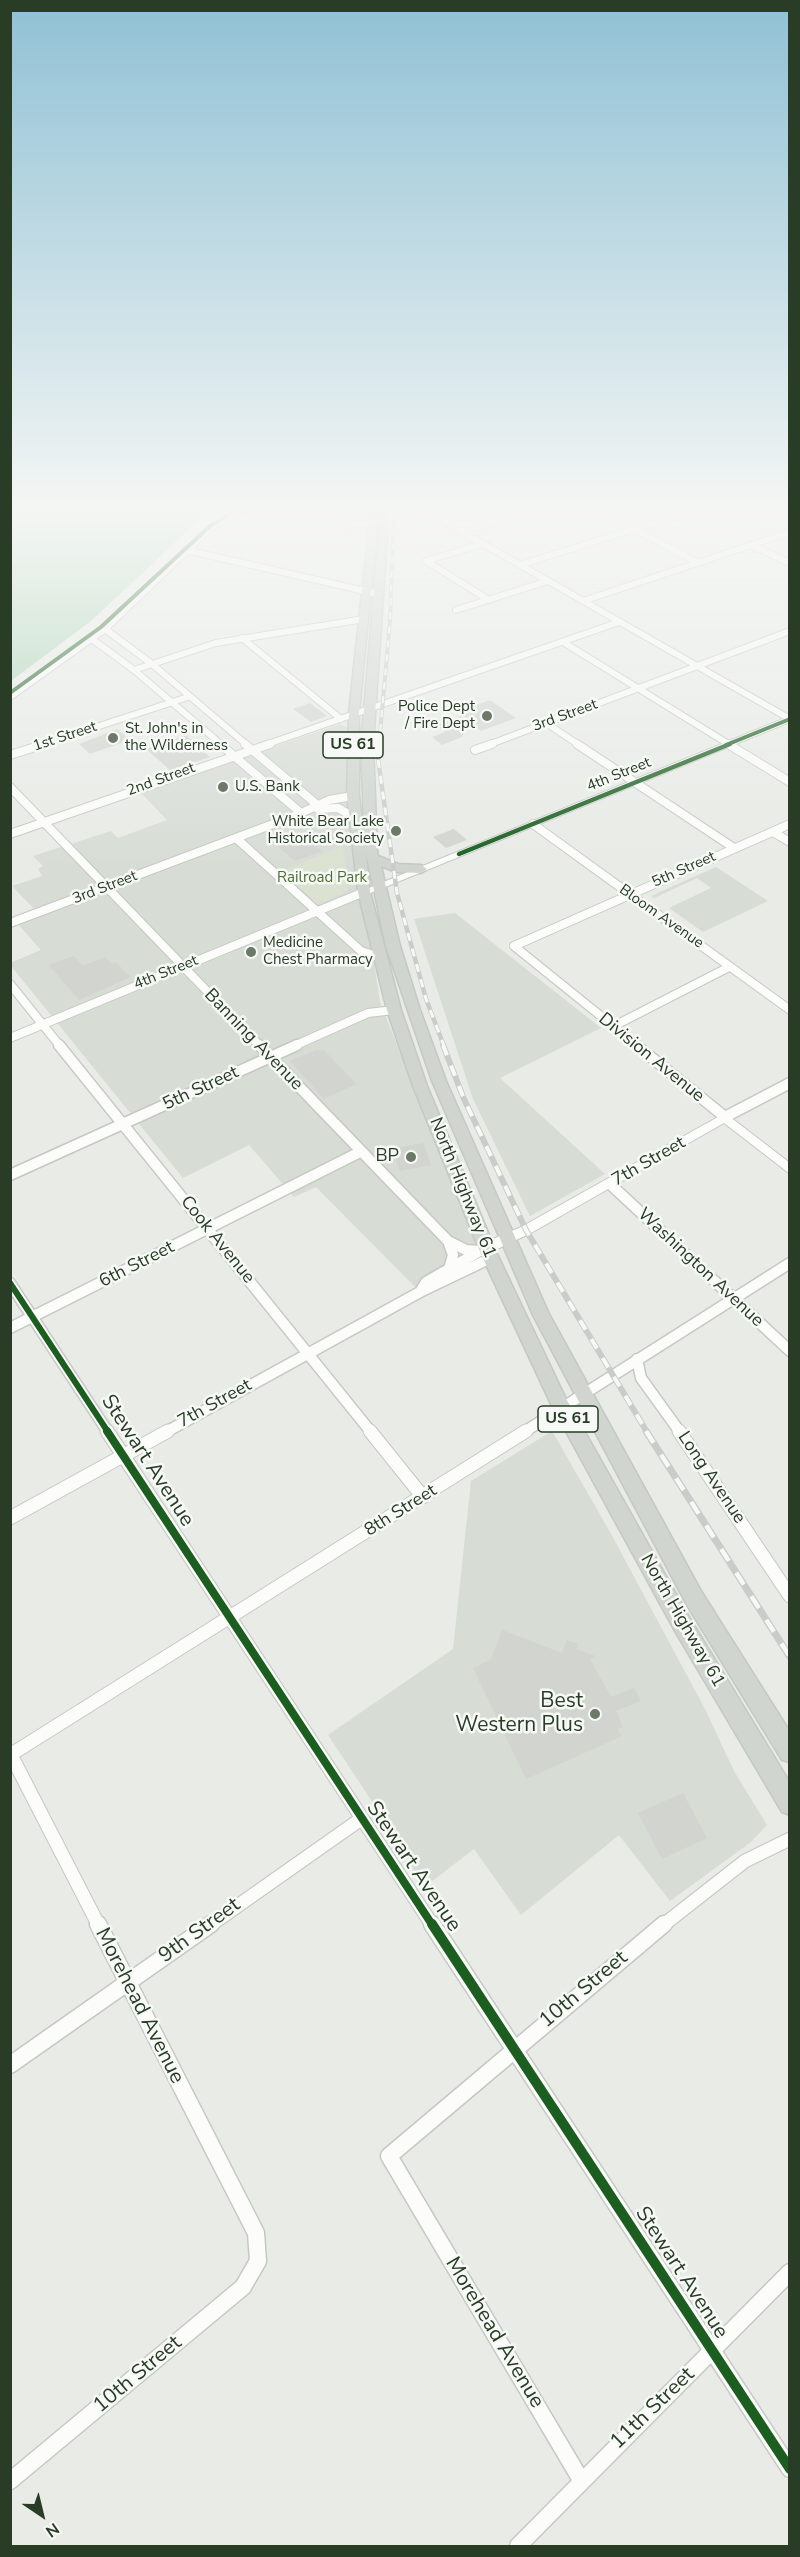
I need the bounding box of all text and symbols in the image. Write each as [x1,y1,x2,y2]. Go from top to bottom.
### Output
street label: 3rd Street [530,696,600,736]
place label: Police Dept / Fire Dept [398,698,475,733]
marker: Police Dept / Fire Dept [480,709,494,723]
street label: 1st Street [31,718,99,756]
place label: St. John's in the Wilderness [125,720,228,755]
marker: St. John's in the Wilderness [106,731,120,745]
road number: US 61 [323,732,383,758]
street label: 4th Street [584,754,654,796]
street label: 2nd Street [125,759,197,801]
place label: U.S. Bank [235,778,300,796]
marker: U.S. Bank [216,780,230,794]
place label: White Bear Lake Historical Society [267,813,384,848]
marker: White Bear Lake Historical Society [389,824,403,838]
street label: 5th Street [649,848,719,892]
street label: 3rd Street [70,867,140,909]
park label: Railroad Park [277,869,367,887]
street label: Bloom Avenue [615,881,707,953]
place label: Medicine Chest Pharmacy [263,934,373,969]
marker: Medicine Chest Pharmacy [244,945,258,959]
street label: 4th Street [131,952,201,994]
street label: Banning Avenue [199,985,307,1095]
street label: Division Avenue [594,1009,708,1107]
street label: 5th Street [160,1062,242,1116]
street label: North Highway 61 [424,1114,500,1262]
street label: 7th Street [608,1132,690,1192]
place label: BP [375,1146,399,1168]
marker: BP [404,1150,418,1164]
street label: Cook Avenue [175,1192,259,1288]
street label: Washington Avenue [632,1204,768,1332]
street label: 6th Street [96,1237,178,1293]
street label: 7th Street [174,1375,256,1433]
street label: Stewart Avenue [95,1390,199,1532]
road number: US 61 [538,1406,598,1432]
street label: Long Avenue [672,1428,750,1528]
street label: 8th Street [361,1480,441,1542]
street label: North Highway 61 [635,1551,729,1691]
place label: Best Western Plus [455,1689,583,1739]
marker: Best Western Plus [588,1707,602,1721]
street label: Stewart Avenue [360,1797,466,1937]
street label: 9th Street [154,1893,246,1969]
street label: Morehead Avenue [89,1924,189,2088]
street label: 10th Street [535,1946,633,2034]
street label: Stewart Avenue [629,2202,733,2344]
street label: Morehead Avenue [439,2253,549,2413]
street label: 10th Street [89,2331,187,2419]
street label: 11th Street [606,2363,700,2455]
north arrow [12,2485,72,2545]
text: N [41,2517,64,2542]

